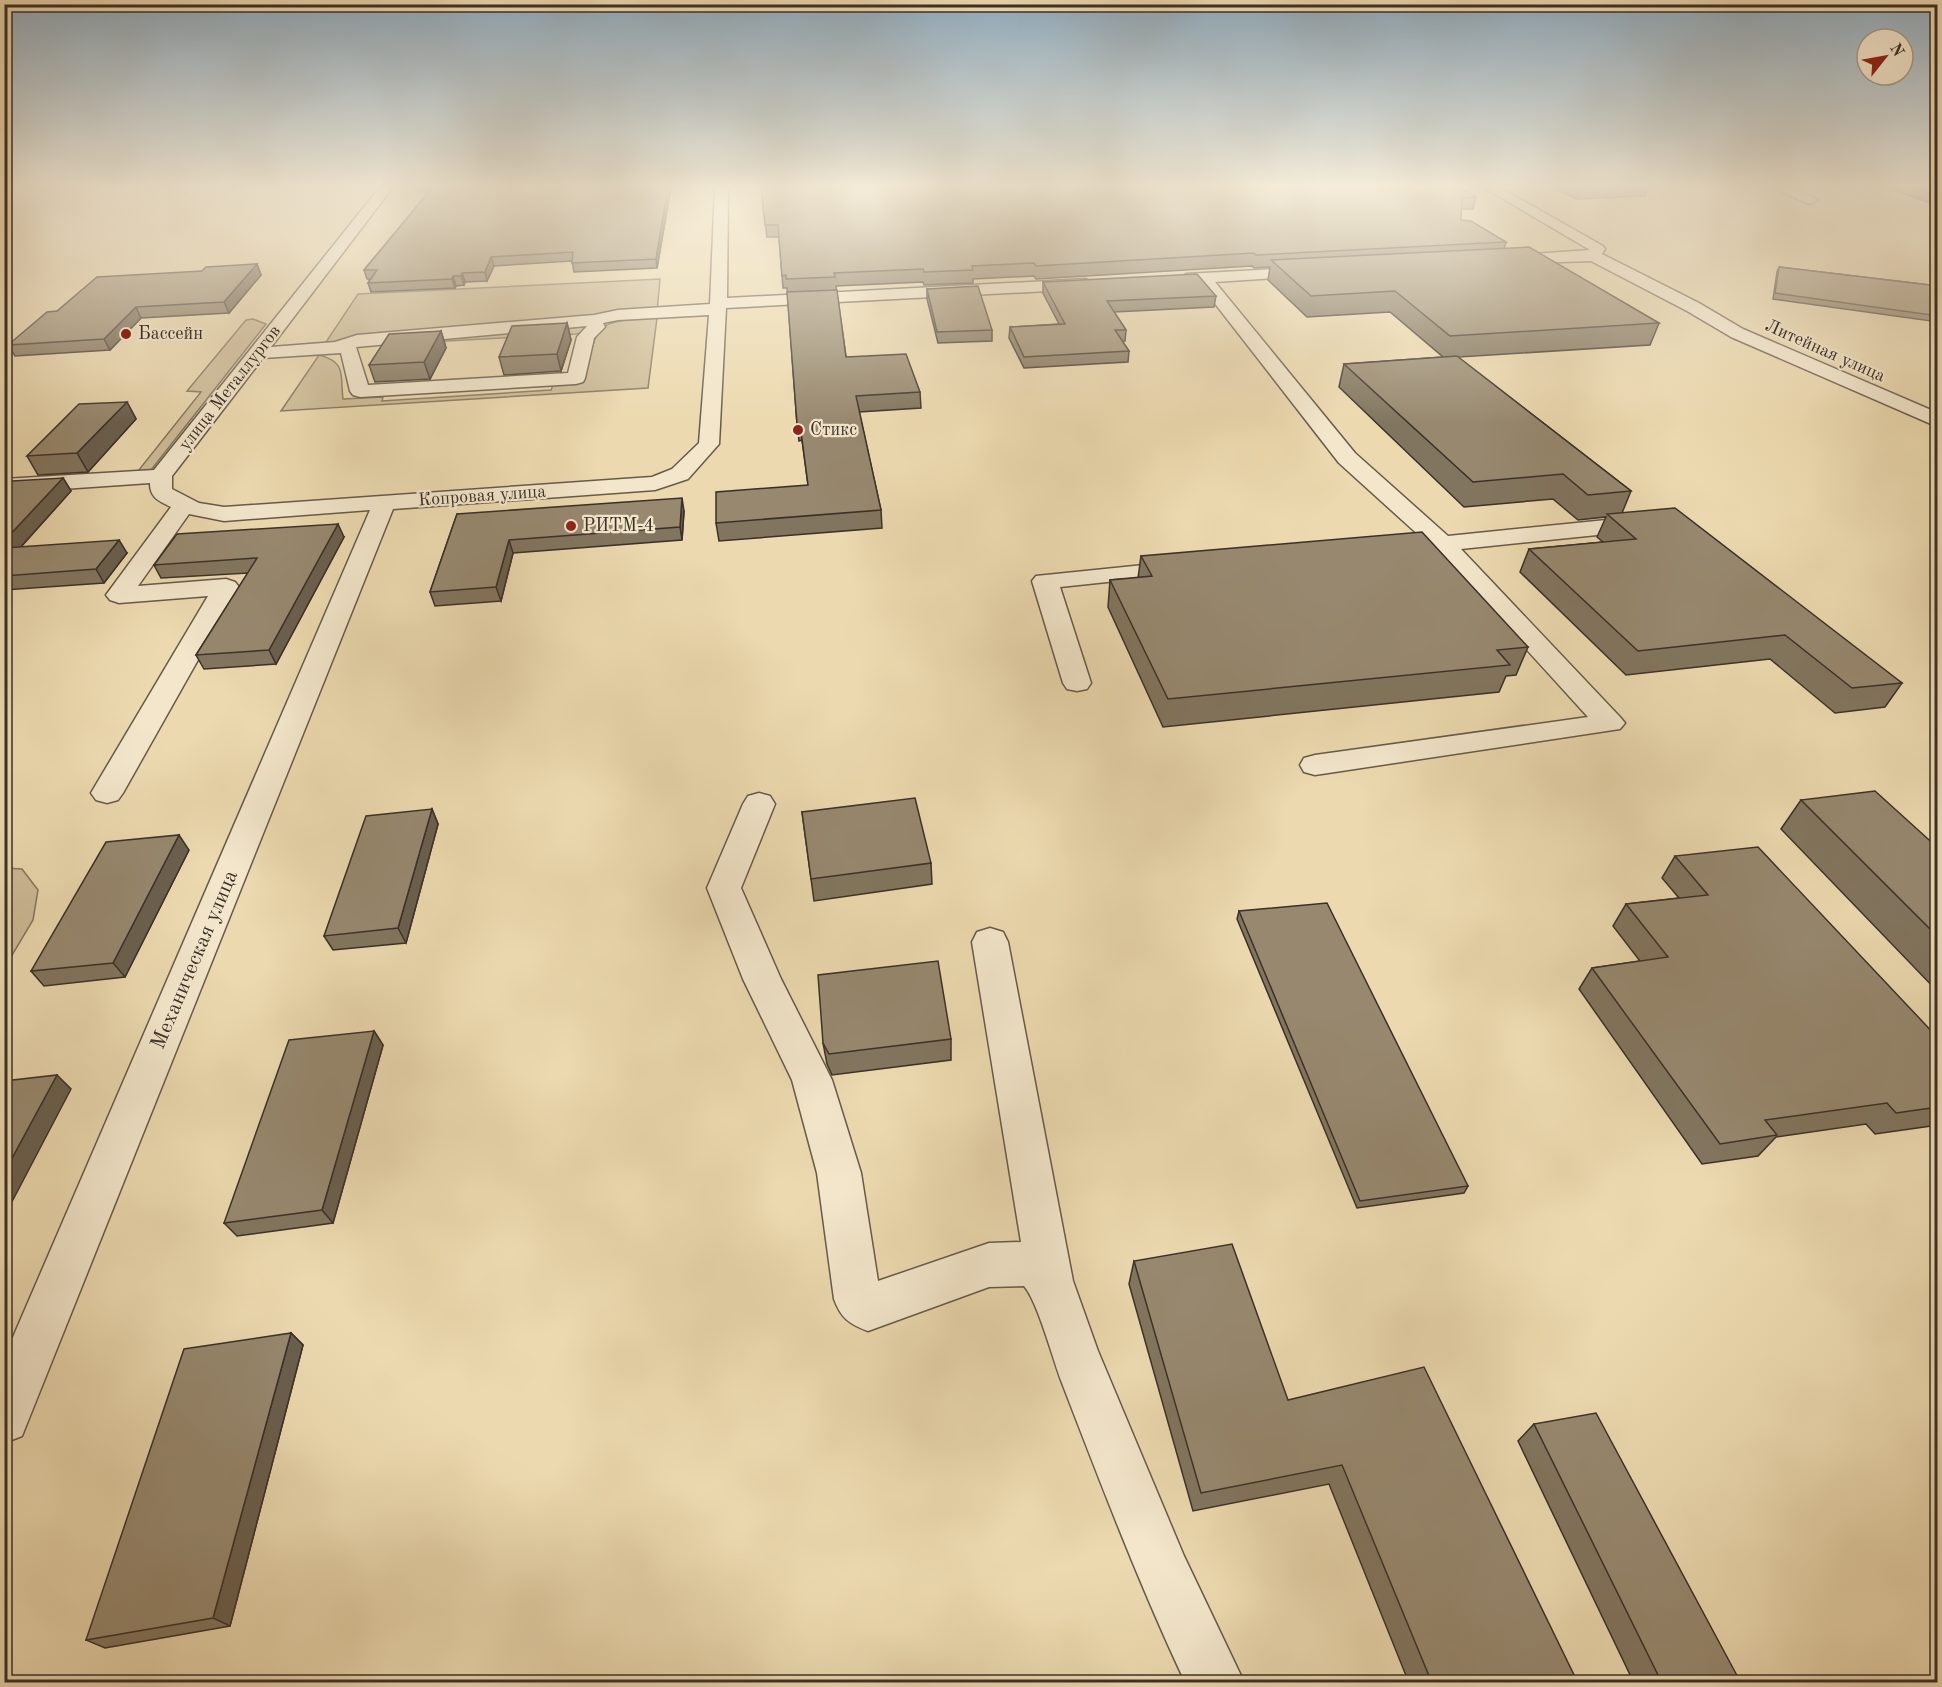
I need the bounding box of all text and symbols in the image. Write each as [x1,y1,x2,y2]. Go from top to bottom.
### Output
north arrow [1855,27,1915,87]
text: N [1886,41,1907,60]
street label: Литейная улица [1762,316,1888,386]
street label: улица Металлургов [176,322,284,454]
place label: Бассейн [138,325,203,343]
marker: Бассейн [119,327,133,341]
place label: Стикс [810,421,857,439]
marker: Стикс [791,423,805,437]
street label: Копровая улица [417,483,547,509]
place label: РИТМ-4 [583,517,654,535]
marker: РИТМ-4 [564,519,578,533]
street label: Механическая улица [148,867,242,1053]

